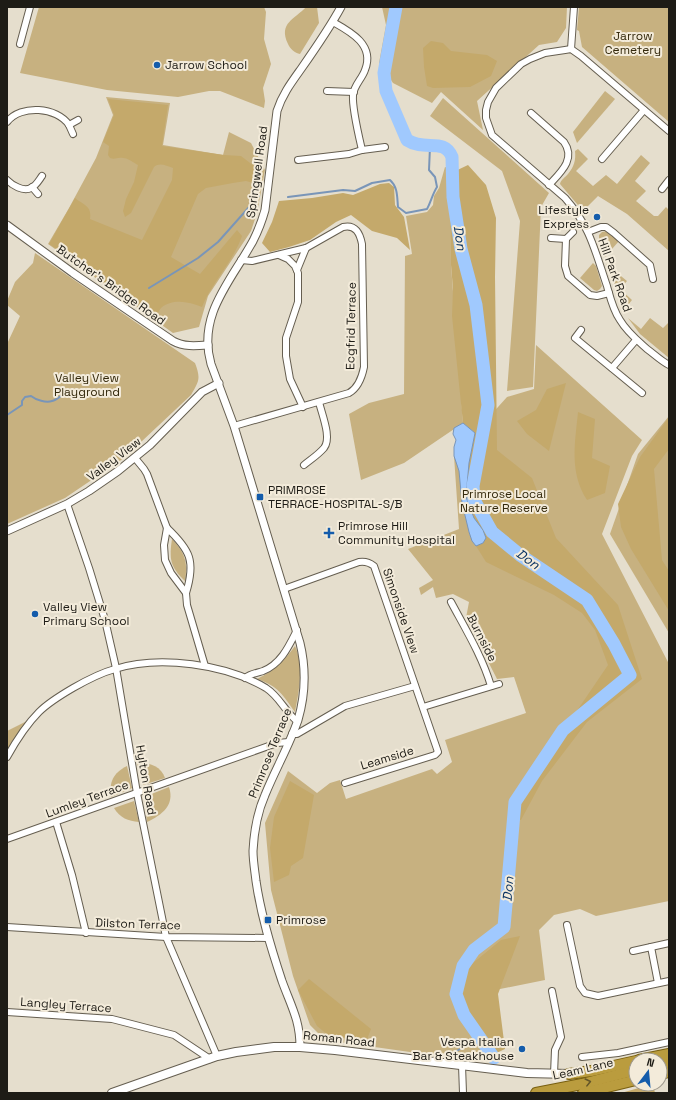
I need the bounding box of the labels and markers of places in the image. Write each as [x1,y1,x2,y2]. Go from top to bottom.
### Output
place label: Jarrow School [165,57,247,73]
marker: Jarrow School [152,60,162,70]
place label: Lifestyle Express [538,202,589,232]
marker: Lifestyle Express [592,212,602,222]
place label: PRIMROSE TERRACE-HOSPITAL-S/B [268,482,403,512]
marker: PRIMROSE TERRACE-HOSPITAL-S/B [255,492,265,502]
place label: Primrose Hill Community Hospital [338,518,455,548]
marker: Primrose Hill Community Hospital [323,527,335,539]
place label: Valley View Primary School [43,599,130,629]
marker: Valley View Primary School [30,609,40,619]
place label: Primrose [276,912,326,928]
marker: Primrose [263,915,273,925]
place label: Vespa Italian Bar & Steakhouse [413,1034,514,1064]
marker: Vespa Italian Bar & Steakhouse [517,1044,527,1054]

